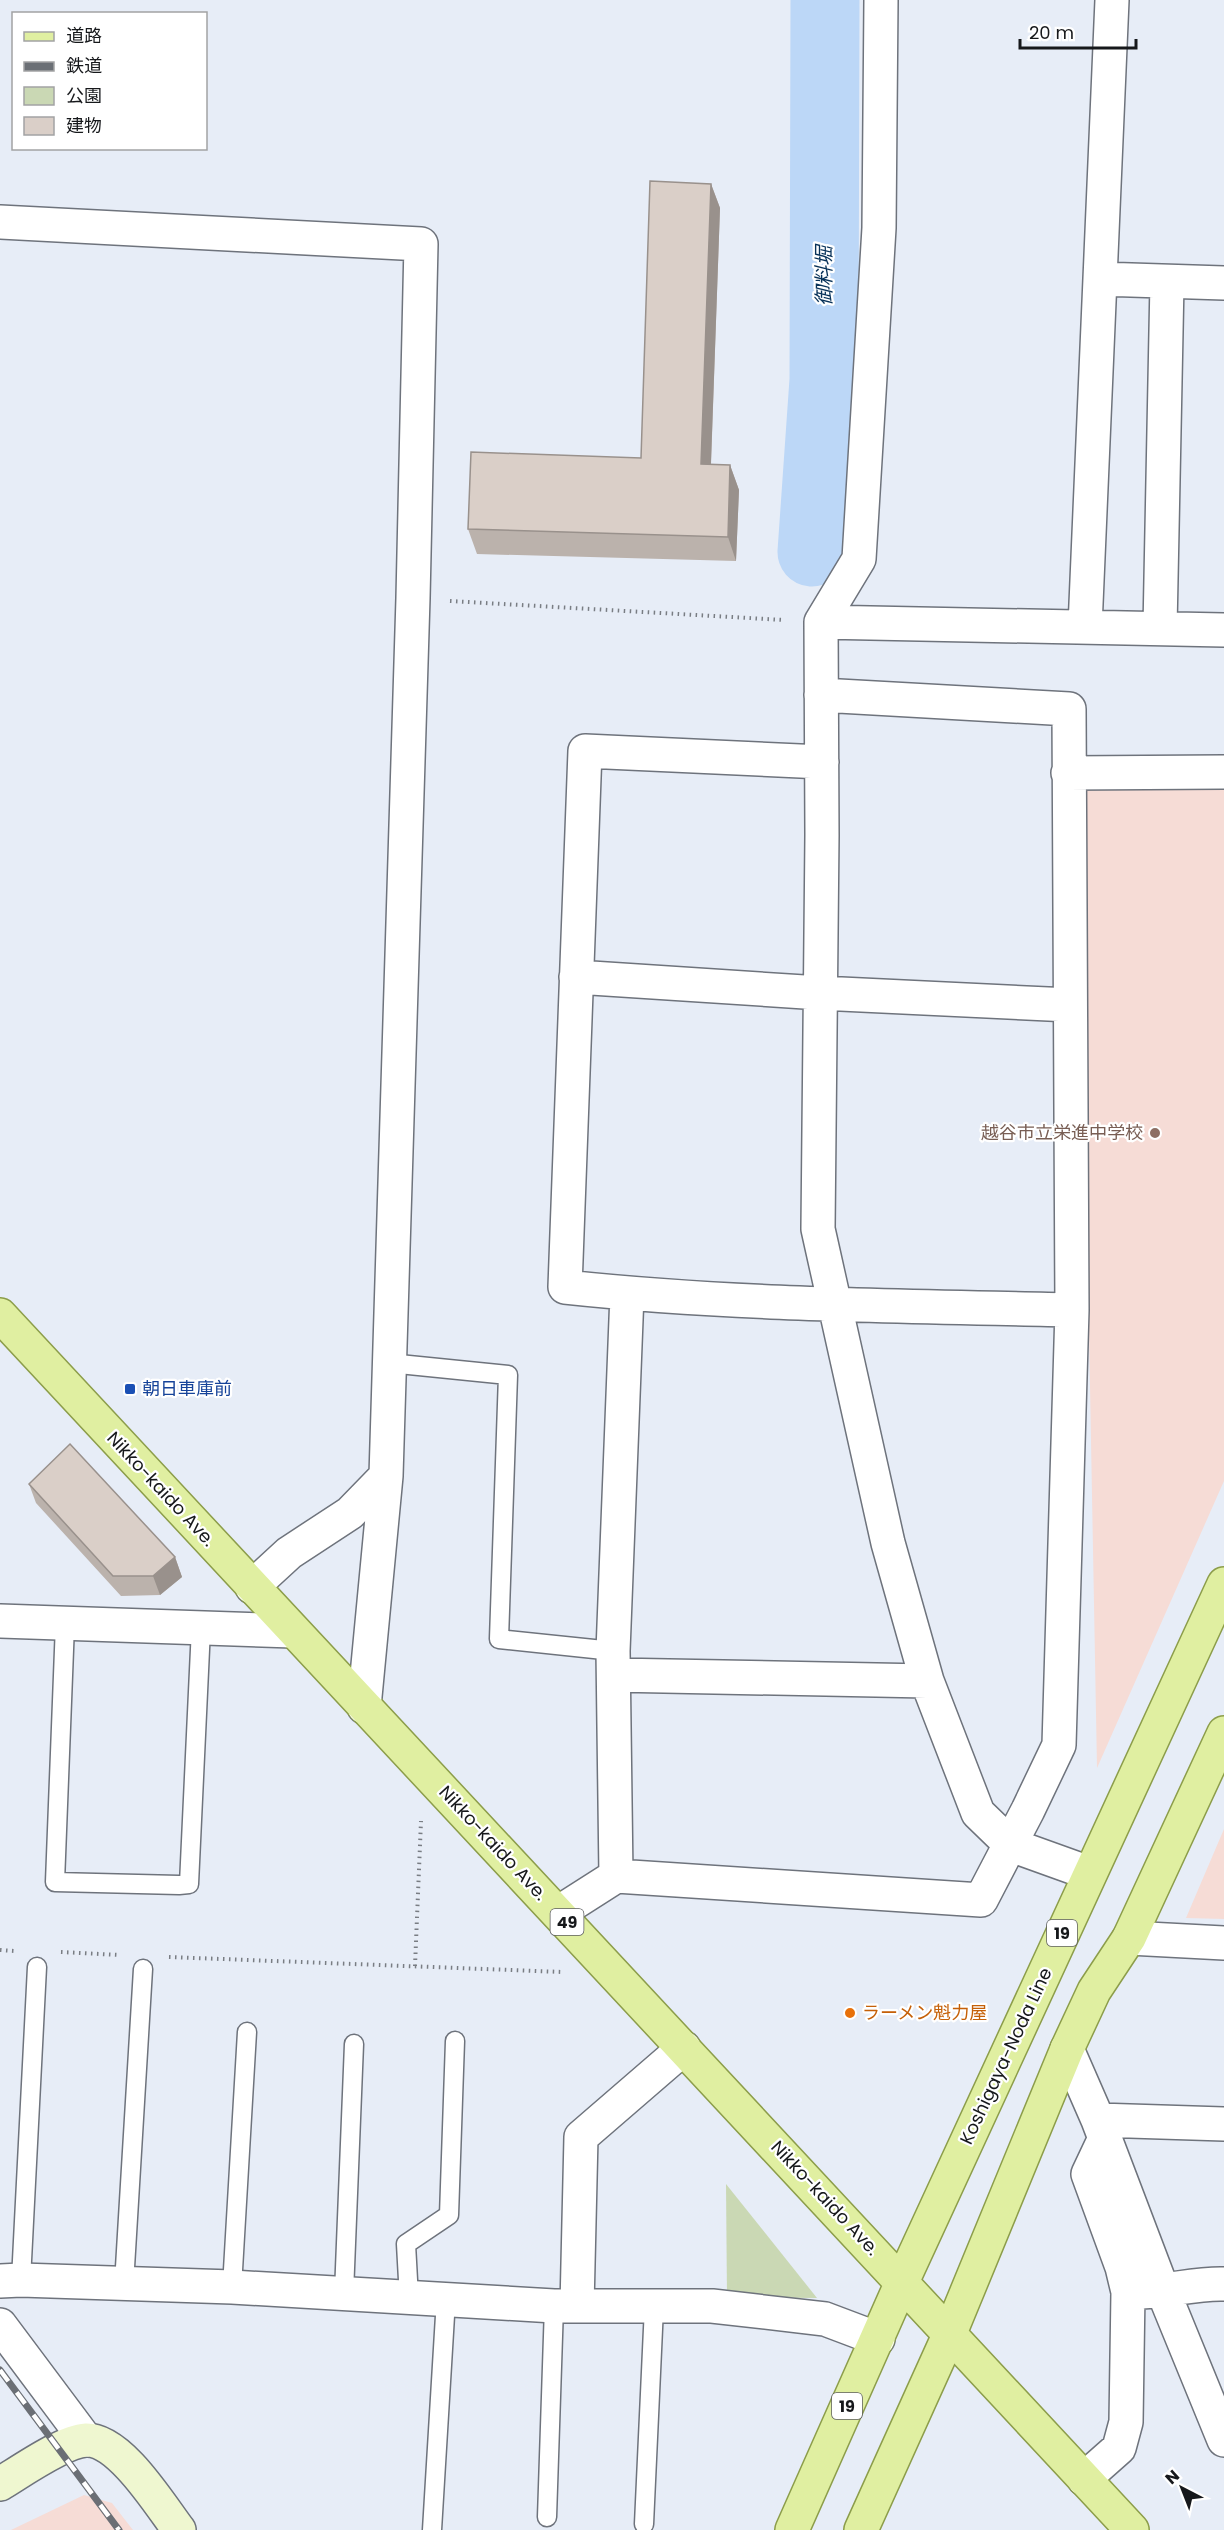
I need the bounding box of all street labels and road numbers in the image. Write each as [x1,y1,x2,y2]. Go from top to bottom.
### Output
street label: Nikko-kaido Ave. [102,1426,221,1552]
street label: Nikko-kaido Ave. [434,1780,553,1906]
road number: 49 [550,1909,584,1935]
road number: 19 [1047,1920,1077,1946]
street label: Koshigaya-Noda Line [954,1963,1058,2148]
street label: Nikko-kaido Ave. [766,2135,885,2261]
road number: 19 [832,2393,862,2419]

